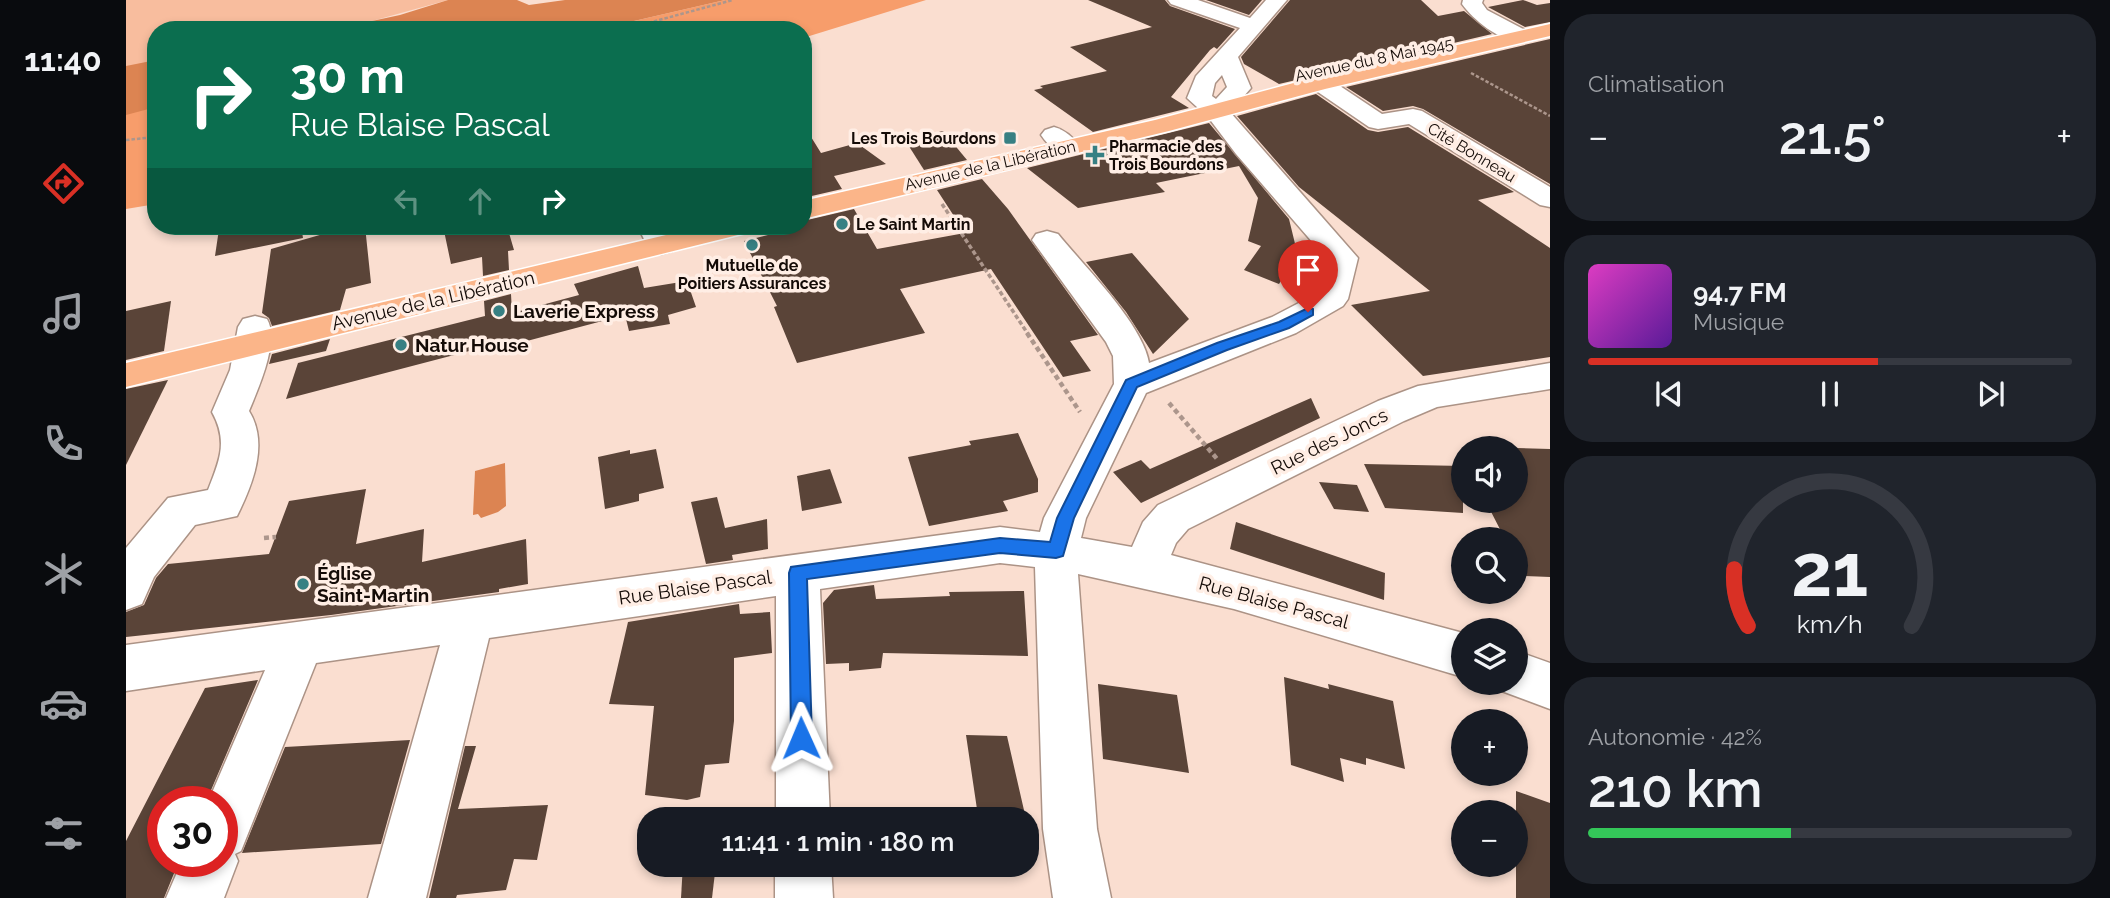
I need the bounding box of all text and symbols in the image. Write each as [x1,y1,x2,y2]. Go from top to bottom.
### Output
street label: Avenue du 8 Mai 1945 [1293,33,1455,86]
text: 11:40 [24,41,102,78]
text: 30 m [290,47,405,104]
icon: right [175,49,266,140]
text: Climatisation [1588,70,1725,97]
text: 21.5° [1779,105,1886,166]
text: Rue Blaise Pascal [290,106,550,143]
text: − [1588,114,1608,159]
text: + [2056,114,2072,159]
street label: Cité Bonneau [1424,119,1519,186]
place label: Les Trois Bourdons [851,129,996,148]
marker: Les Trois Bourdons [1002,130,1018,146]
street label: Avenue de la Libération [903,137,1077,194]
place label: Pharmacie des Trois Bourdons [1109,137,1224,174]
marker: Pharmacie des Trois Bourdons [1087,147,1103,163]
icon: directions [39,159,88,208]
icon: left [388,182,426,220]
icon: ahead [461,182,499,220]
icon: right [534,182,572,220]
place label: Le Saint Martin [856,215,970,234]
marker: Le Saint Martin [834,216,850,232]
marker: Mutuelle de Poitiers Assurances [744,237,760,253]
pin [1278,240,1338,312]
icon: arrive [1289,251,1327,289]
place label: Mutuelle de Poitiers Assurances [678,256,826,293]
street label: Avenue de la Libération [329,266,537,334]
text: 94.7 FM [1693,278,1787,308]
icon: music [39,289,88,338]
place label: Laverie Express [513,300,655,322]
marker: Laverie Express [491,303,507,319]
text: Musique [1693,308,1784,335]
place label: Natur House [415,334,529,356]
marker: Natur House [393,337,409,353]
icon: previous [1650,375,1688,413]
icon: pause [1811,375,1849,413]
icon: next [1972,375,2010,413]
street label: Rue des Joncs [1267,403,1391,479]
icon: phone [39,419,88,468]
map controls [1451,436,1528,877]
button: sound [1451,436,1528,513]
button: search [1451,527,1528,604]
text: 21 [1791,528,1869,613]
icon: climate [39,549,88,598]
place label: Église Saint-Martin [317,562,429,606]
street label: Rue Blaise Pascal [617,565,774,609]
street label: Rue Blaise Pascal [1197,571,1352,633]
marker: Église Saint-Martin [295,576,311,592]
text: km/h [1797,608,1863,638]
button: layers [1451,618,1528,695]
icon: car [39,679,88,728]
position arrow [764,701,838,775]
button: + [1451,709,1528,786]
text: Autonomie · 42% [1588,723,1762,750]
text: 210 km [1588,758,1763,819]
speed limit sign: 30 [147,786,238,877]
button: − [1451,800,1528,877]
icon: filters [39,809,88,858]
text: 11:41 · 1 min · 180 m [722,827,954,857]

